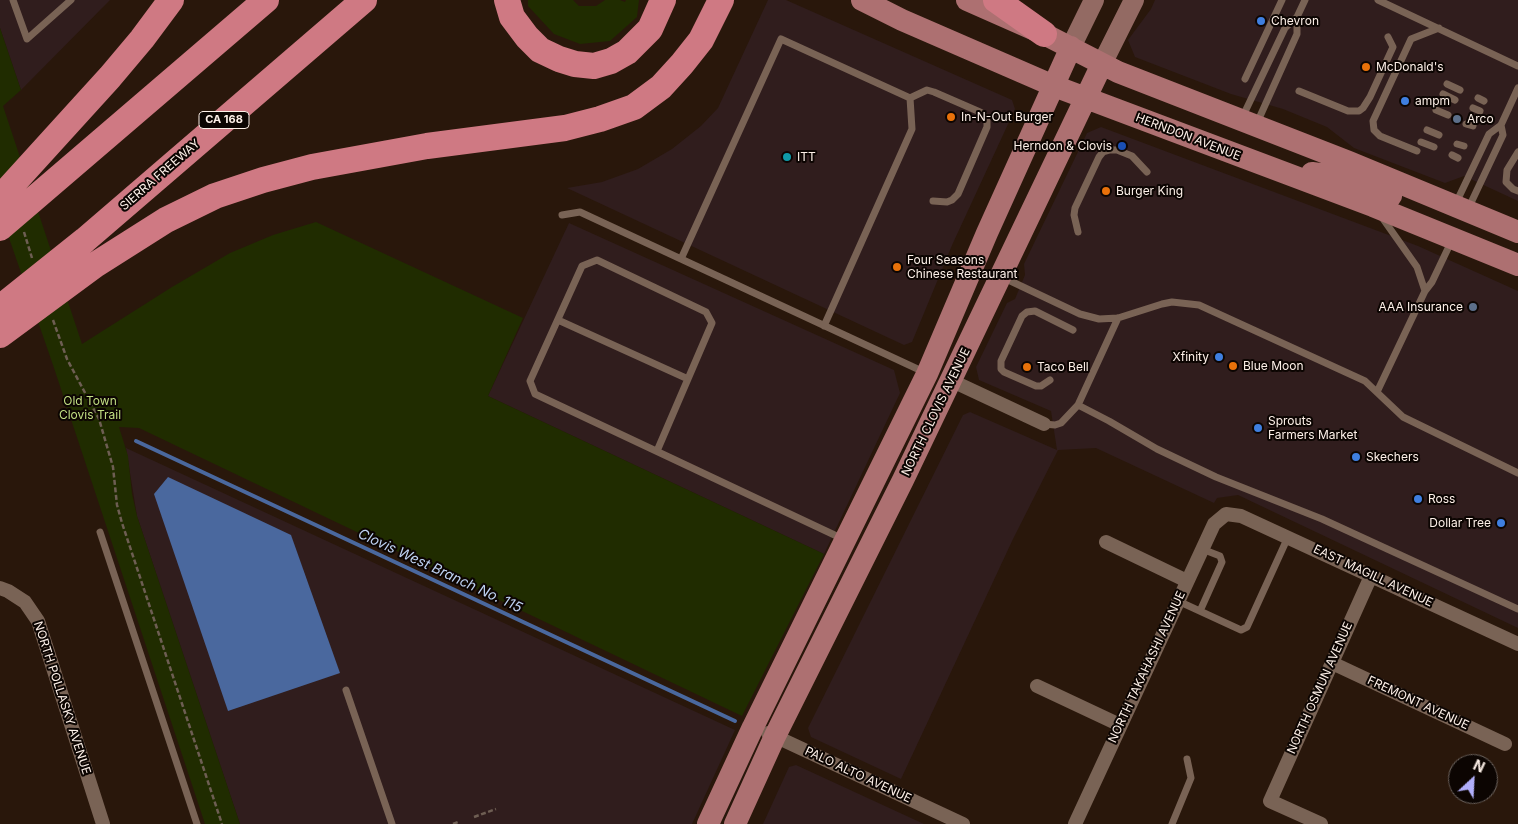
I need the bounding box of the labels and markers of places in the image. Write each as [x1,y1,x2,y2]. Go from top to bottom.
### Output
place label: Chevron [1271,14,1319,28]
marker: Chevron [1255,15,1267,27]
place label: McDonald's [1376,60,1444,74]
marker: McDonald's [1360,61,1372,73]
place label: ampm [1415,94,1450,108]
marker: ampm [1399,95,1411,107]
place label: In-N-Out Burger [961,110,1053,124]
marker: In-N-Out Burger [945,111,957,123]
place label: Arco [1467,112,1494,126]
marker: Arco [1451,113,1463,125]
place label: Herndon & Clovis [1014,139,1112,153]
marker: Herndon & Clovis [1116,140,1128,152]
place label: ITT [797,150,816,164]
marker: ITT [781,151,793,163]
place label: Burger King [1116,184,1183,198]
marker: Burger King [1100,185,1112,197]
place label: Four Seasons Chinese Restaurant [907,253,1018,281]
marker: Four Seasons Chinese Restaurant [891,261,903,273]
place label: AAA Insurance [1378,300,1463,314]
marker: AAA Insurance [1467,301,1479,313]
place label: Xfinity [1173,350,1209,364]
marker: Xfinity [1213,351,1225,363]
place label: Blue Moon [1243,359,1304,373]
place label: Taco Bell [1037,360,1089,374]
marker: Blue Moon [1227,360,1239,372]
marker: Taco Bell [1021,361,1033,373]
place label: Sprouts Farmers Market [1268,414,1357,442]
marker: Sprouts Farmers Market [1252,422,1264,434]
place label: Skechers [1366,450,1419,464]
marker: Skechers [1350,451,1362,463]
place label: Ross [1428,492,1455,506]
marker: Ross [1412,493,1424,505]
place label: Dollar Tree [1429,516,1491,530]
marker: Dollar Tree [1495,517,1507,529]

